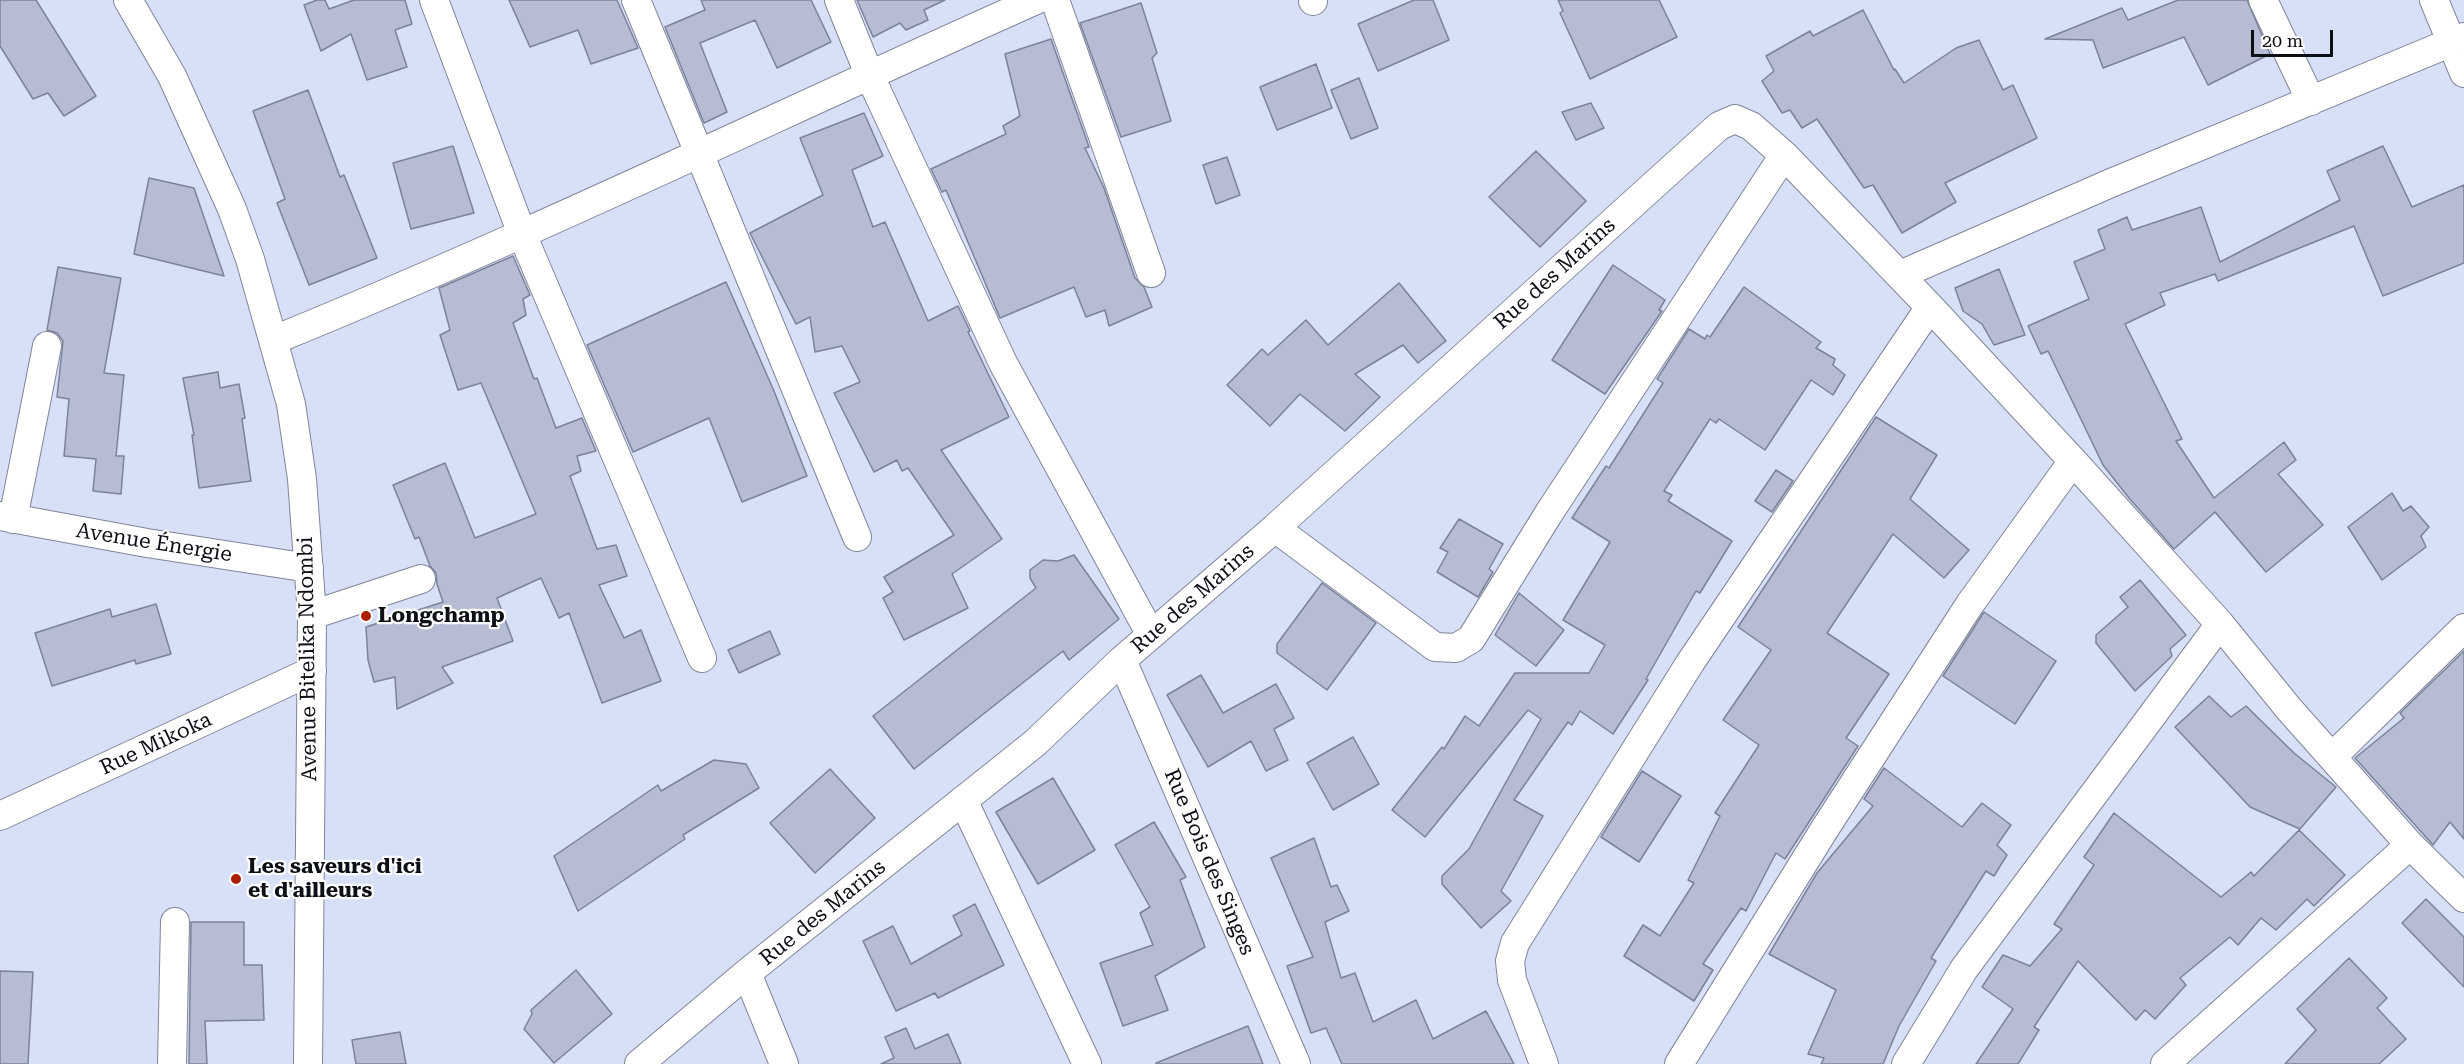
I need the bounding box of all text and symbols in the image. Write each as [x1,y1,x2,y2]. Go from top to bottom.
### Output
scale bar [2254,18,2336,56]
text: 20 m [2262,30,2303,51]
street label: Rue des Marins [1489,213,1621,335]
street label: Avenue Énergie [74,518,234,568]
street label: Avenue Bitelika Ndombi [293,536,323,782]
street label: Rue des Marins [1126,539,1260,659]
place label: Longchamp [378,603,505,629]
marker: Longchamp [359,609,373,623]
street label: Rue Mikoka [96,707,216,781]
street label: Rue Bois des Singes [1158,765,1260,959]
place label: Les saveurs d'ici et d'ailleurs [248,854,422,904]
street label: Rue des Marins [755,855,891,971]
marker: Les saveurs d'ici et d'ailleurs [229,872,243,886]

